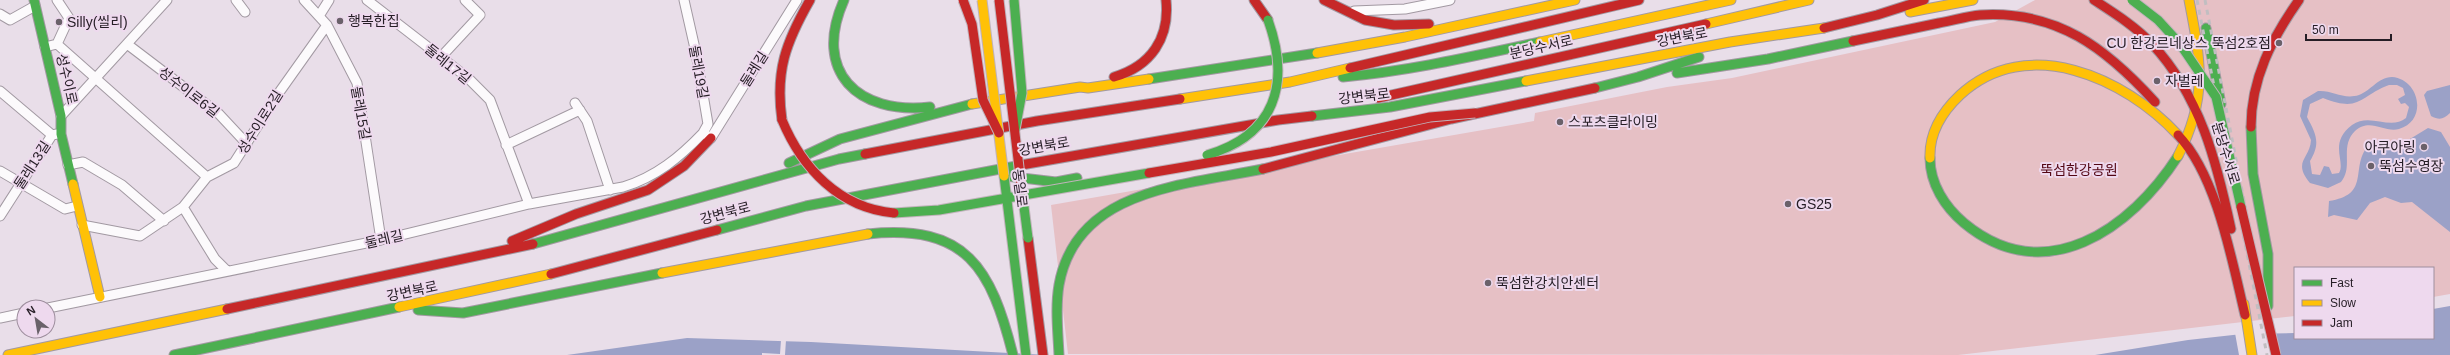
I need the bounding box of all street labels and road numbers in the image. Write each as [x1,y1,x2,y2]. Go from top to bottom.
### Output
street label: 강변북로 [1655,24,1709,50]
street label: 분당수서로 [1508,32,1574,62]
street label: 둘레17길 [422,41,474,87]
street label: 둘레19길 [686,44,712,100]
street label: 둘레길 [737,48,771,90]
street label: 성수이로 [53,52,81,106]
street label: 성수이로6길 [156,63,222,121]
street label: 둘레15길 [348,85,374,141]
street label: 강변북로 [1337,85,1391,107]
street label: 성수이로2길 [234,87,286,157]
street label: 분당수서로 [2209,120,2243,186]
street label: 강변북로 [1017,134,1071,158]
street label: 둘레13길 [11,138,53,192]
street label: 동일로 [1010,168,1030,208]
street label: 강변북로 [698,199,752,227]
street label: 둘레길 [363,227,405,251]
street label: 강변북로 [385,278,439,304]

